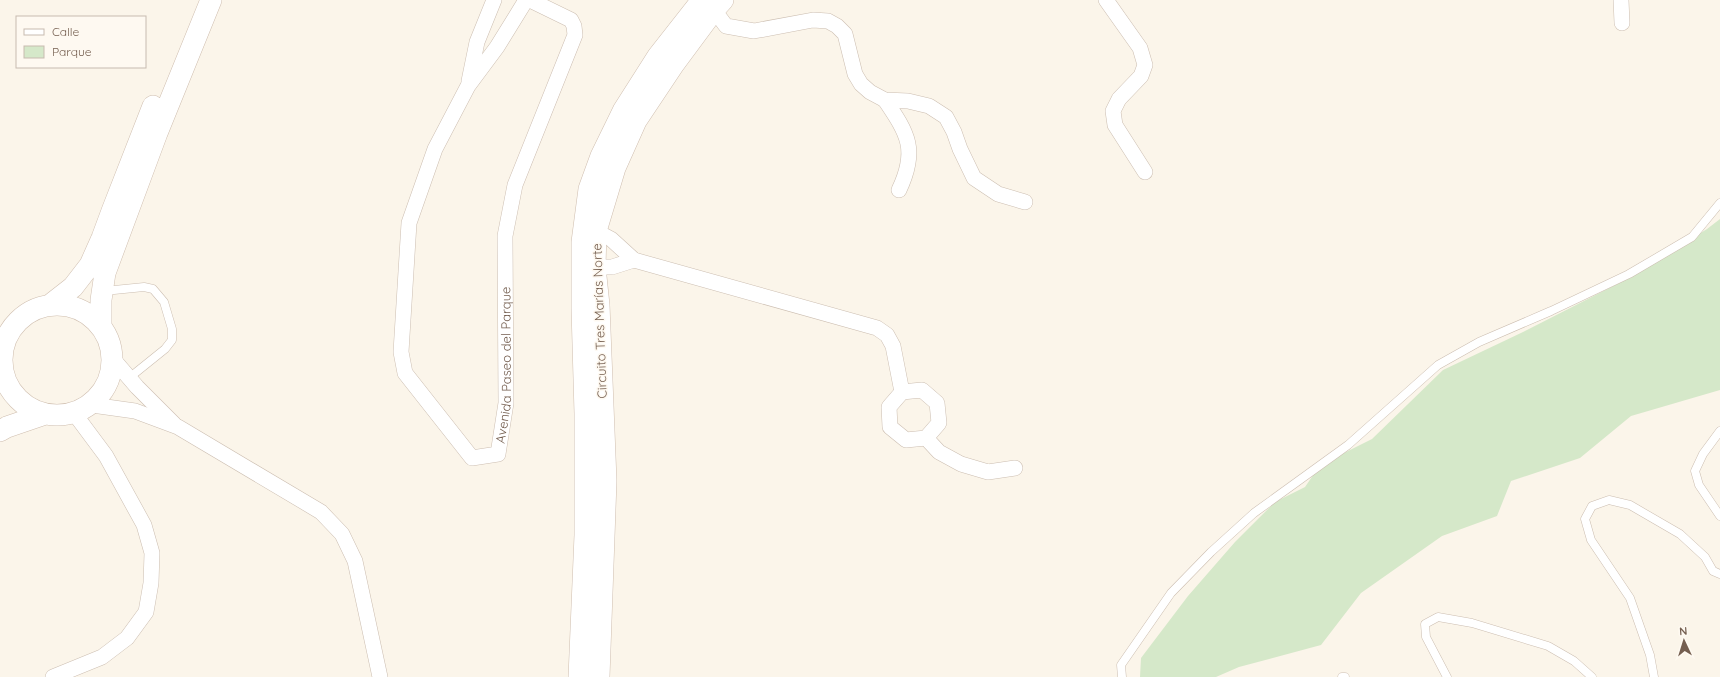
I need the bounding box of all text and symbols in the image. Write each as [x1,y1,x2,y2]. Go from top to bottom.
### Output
legend [16,16,146,68]
text: Calle [52,24,80,39]
text: Parque [52,44,92,59]
street label: Circuito Tres Marías Norte [588,243,610,399]
street label: Avenida Paseo del Parque [492,287,514,444]
north arrow [1664,621,1704,661]
text: N [1679,624,1688,638]

